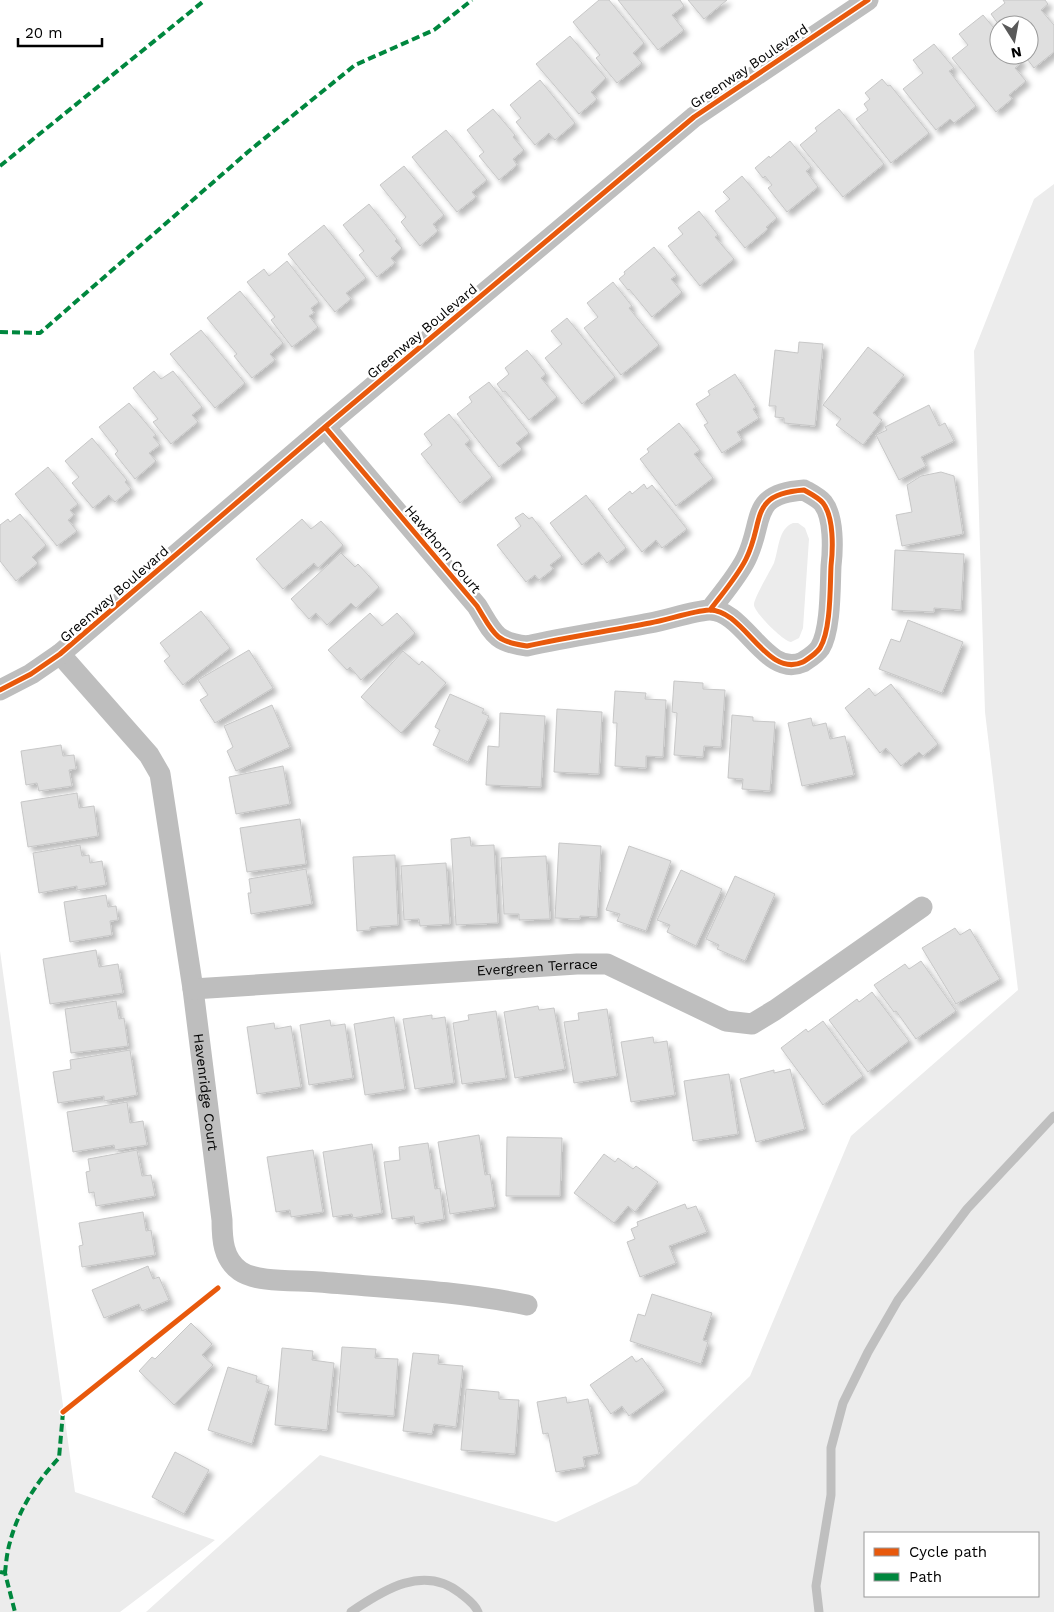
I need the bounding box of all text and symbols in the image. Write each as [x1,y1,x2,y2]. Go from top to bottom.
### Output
scale bar [18,15,101,47]
north arrow [989,15,1039,65]
street label: Greenway Boulevard [687,21,811,111]
text: 20 m [25,24,63,42]
text: N [1010,44,1023,62]
street label: Greenway Boulevard [364,280,480,382]
street label: Hawthorn Court [402,502,484,596]
street label: Greenway Boulevard [56,542,172,646]
street label: Evergreen Terrace [476,956,598,979]
street label: Havenridge Court [191,1032,221,1152]
legend [864,1532,1039,1597]
text: Cycle path [909,1543,987,1561]
text: Path [909,1568,942,1586]

